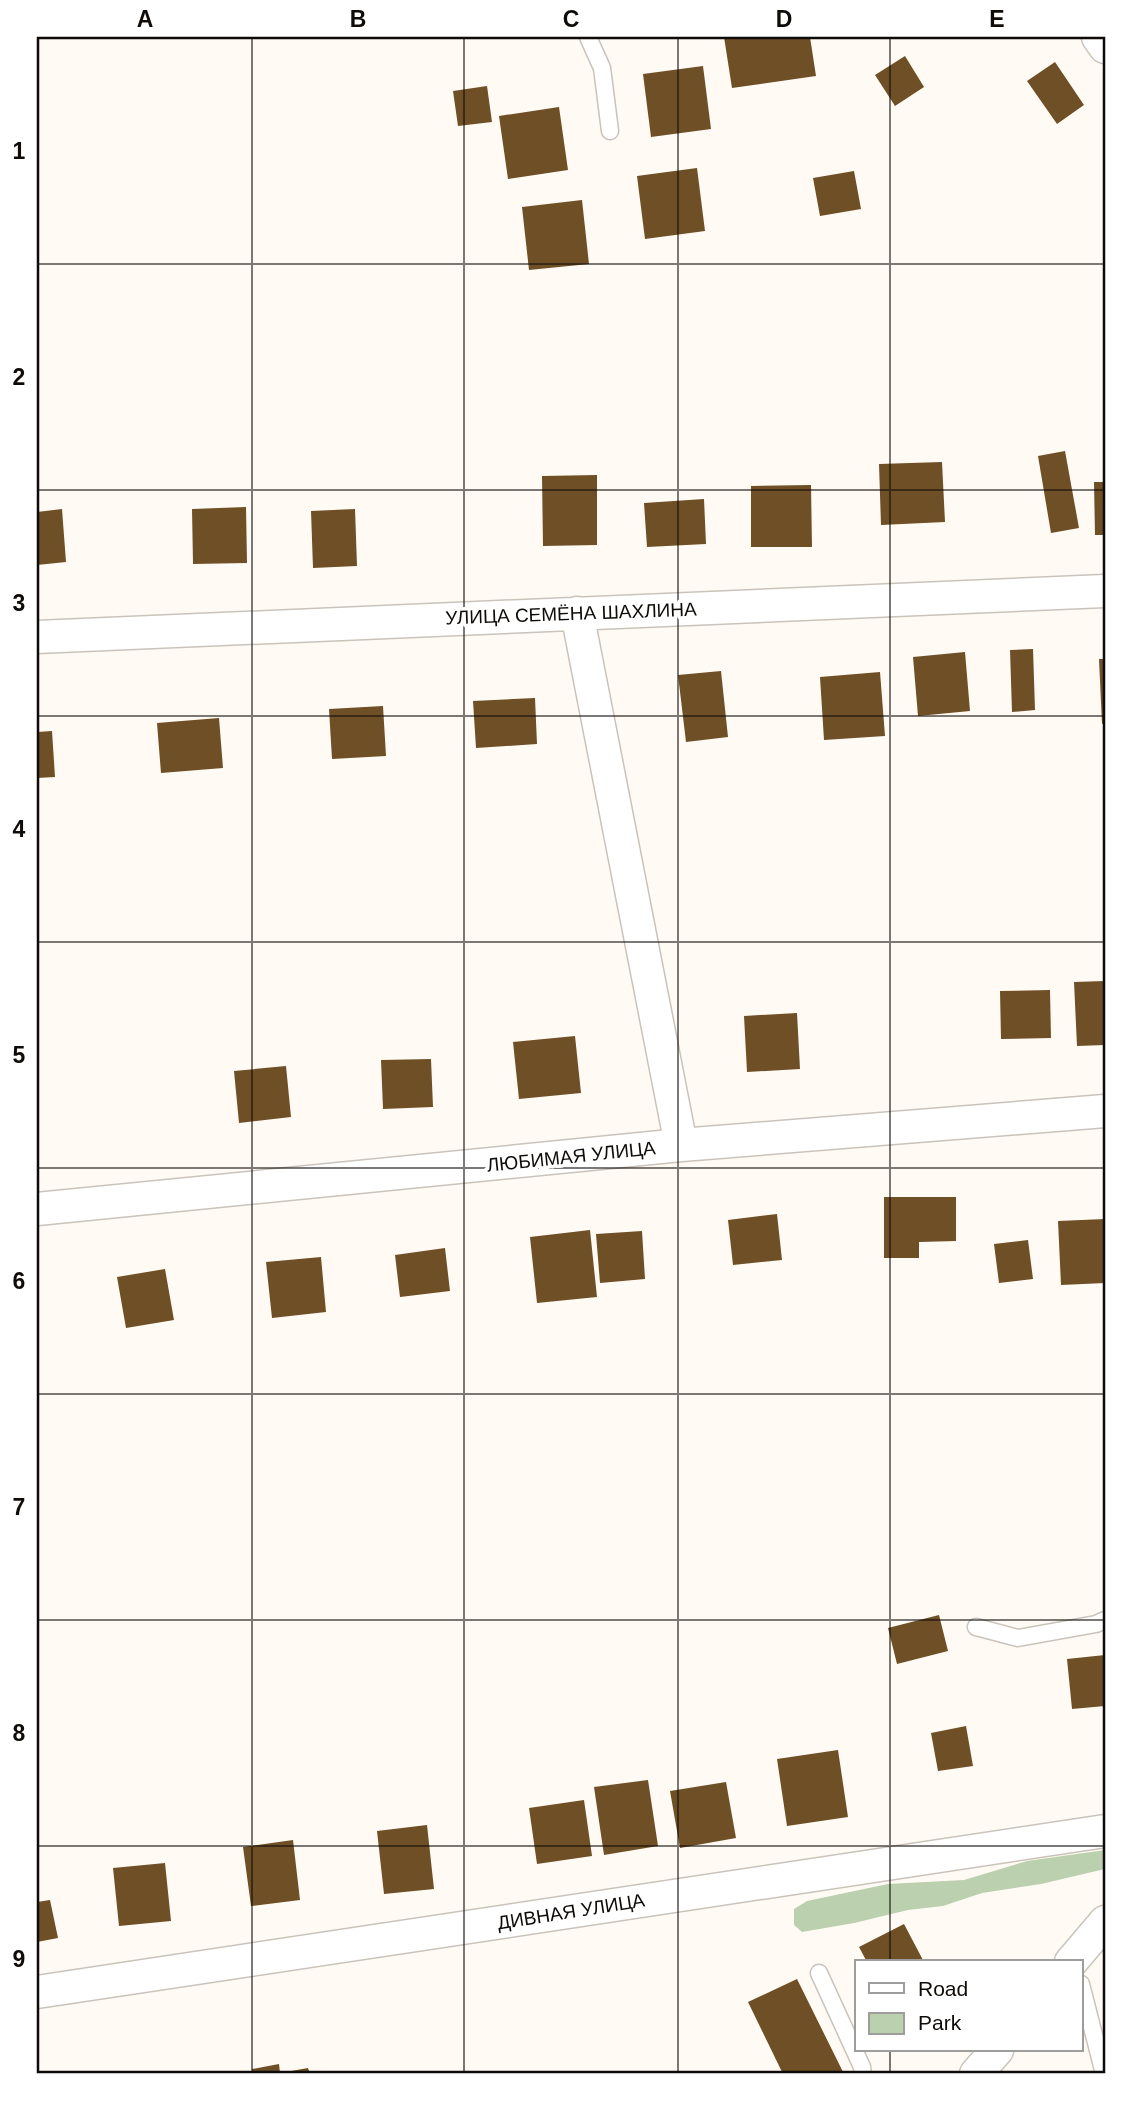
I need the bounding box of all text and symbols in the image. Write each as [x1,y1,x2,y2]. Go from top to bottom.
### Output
text: A [137,6,153,32]
text: B [350,6,366,32]
text: C [563,6,579,32]
text: D [776,6,792,32]
text: E [989,6,1005,32]
text: 1 [13,138,26,164]
text: 2 [13,364,25,390]
text: 3 [13,590,25,616]
street label: УЛИЦА СЕМЁНА ШАХЛИНА [445,599,697,628]
text: 4 [13,816,26,842]
text: 5 [13,1042,26,1068]
street label: ЛЮБИМАЯ УЛИЦА [486,1137,657,1176]
text: 6 [13,1268,25,1294]
text: 7 [13,1494,25,1520]
text: 8 [13,1720,26,1746]
street label: ДИВНАЯ УЛИЦА [496,1889,647,1934]
text: 9 [13,1946,25,1972]
legend [855,1960,1082,2052]
text: Road [918,1977,968,2000]
text: Park [918,2011,962,2034]

